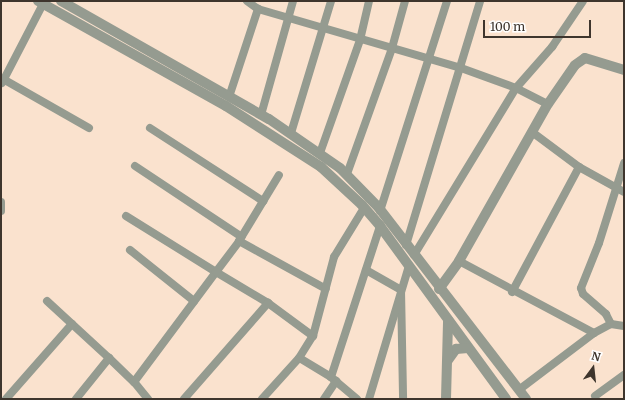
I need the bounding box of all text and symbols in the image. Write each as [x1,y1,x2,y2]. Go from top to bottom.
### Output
scale bar [485,12,593,38]
text: 100 m [490,19,525,34]
north arrow [573,348,613,388]
text: N [590,349,602,364]

